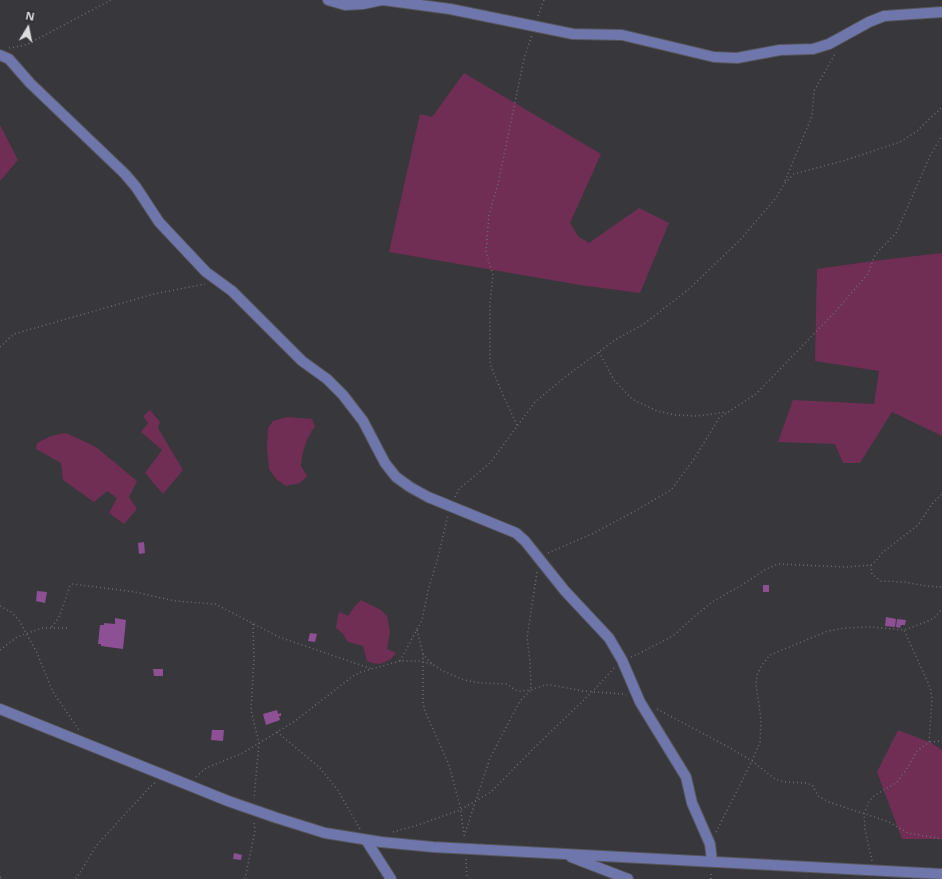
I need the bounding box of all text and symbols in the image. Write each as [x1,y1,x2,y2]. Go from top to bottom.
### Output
north arrow [8,8,48,48]
text: N [24,8,36,24]

